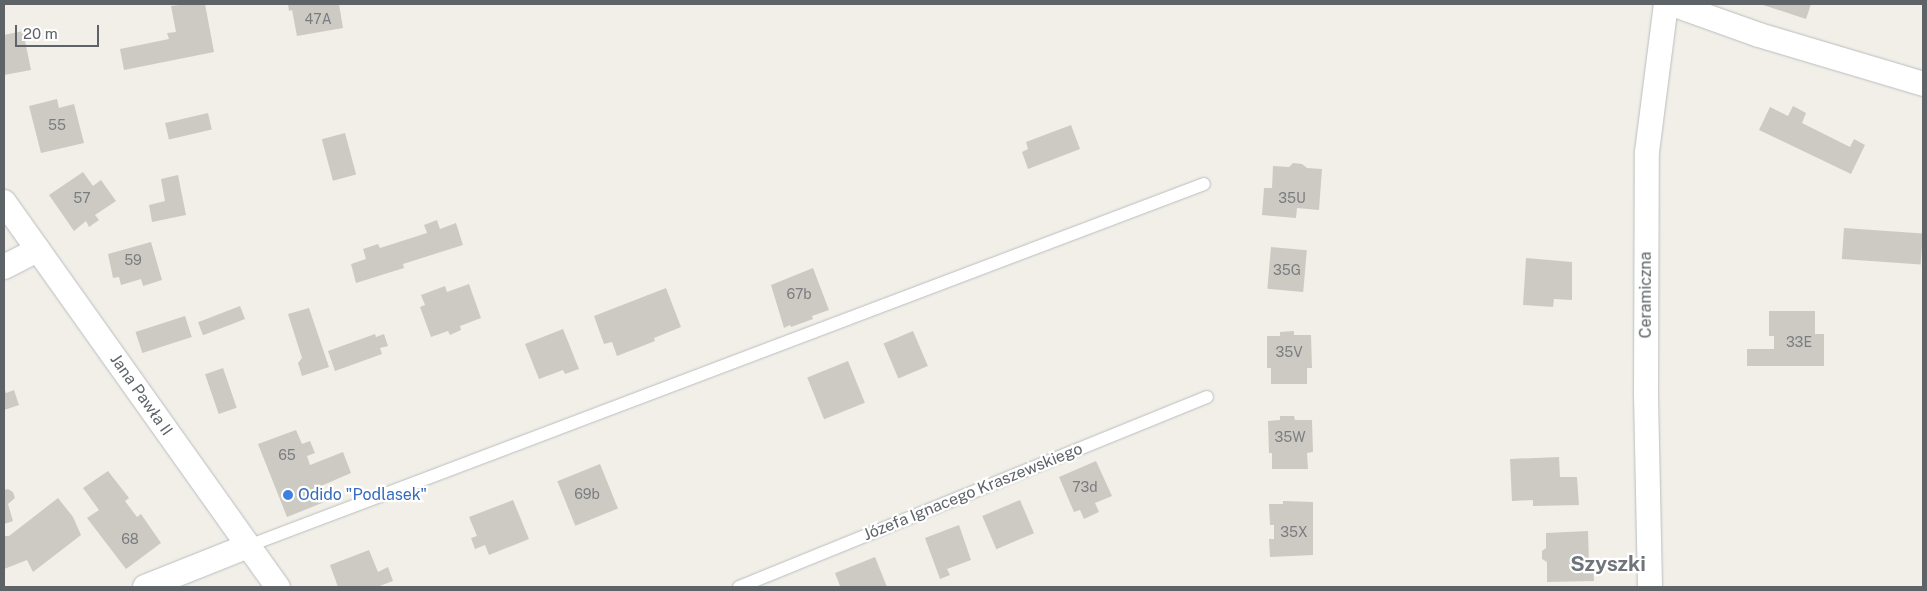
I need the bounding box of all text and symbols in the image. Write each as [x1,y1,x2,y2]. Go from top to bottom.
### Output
house number: 47A [304,11,332,27]
scale bar [18,15,101,47]
text: 20 m [23,25,58,42]
house number: 55 [48,117,66,133]
house number: 57 [73,190,91,206]
house number: 35U [1278,190,1306,206]
house number: 59 [124,252,142,268]
street label: Ceramiczna [1636,252,1656,338]
house number: 35G [1273,262,1301,278]
house number: 67b [786,286,812,302]
house number: 33E [1786,334,1812,350]
house number: 35V [1275,344,1303,360]
street label: Jana Pawła II [106,350,176,440]
house number: 35W [1274,429,1306,445]
street label: Józefa Ignacego Kraszewskiego [861,439,1085,545]
house number: 65 [278,447,296,463]
house number: 73d [1072,479,1098,495]
place label: Odido "Podlasek" [298,485,427,505]
house number: 69b [574,486,600,502]
marker: Odido "Podlasek" [282,489,294,501]
house number: 35X [1280,524,1308,540]
house number: 68 [121,531,139,547]
district label: Szyszki [1570,551,1646,577]

